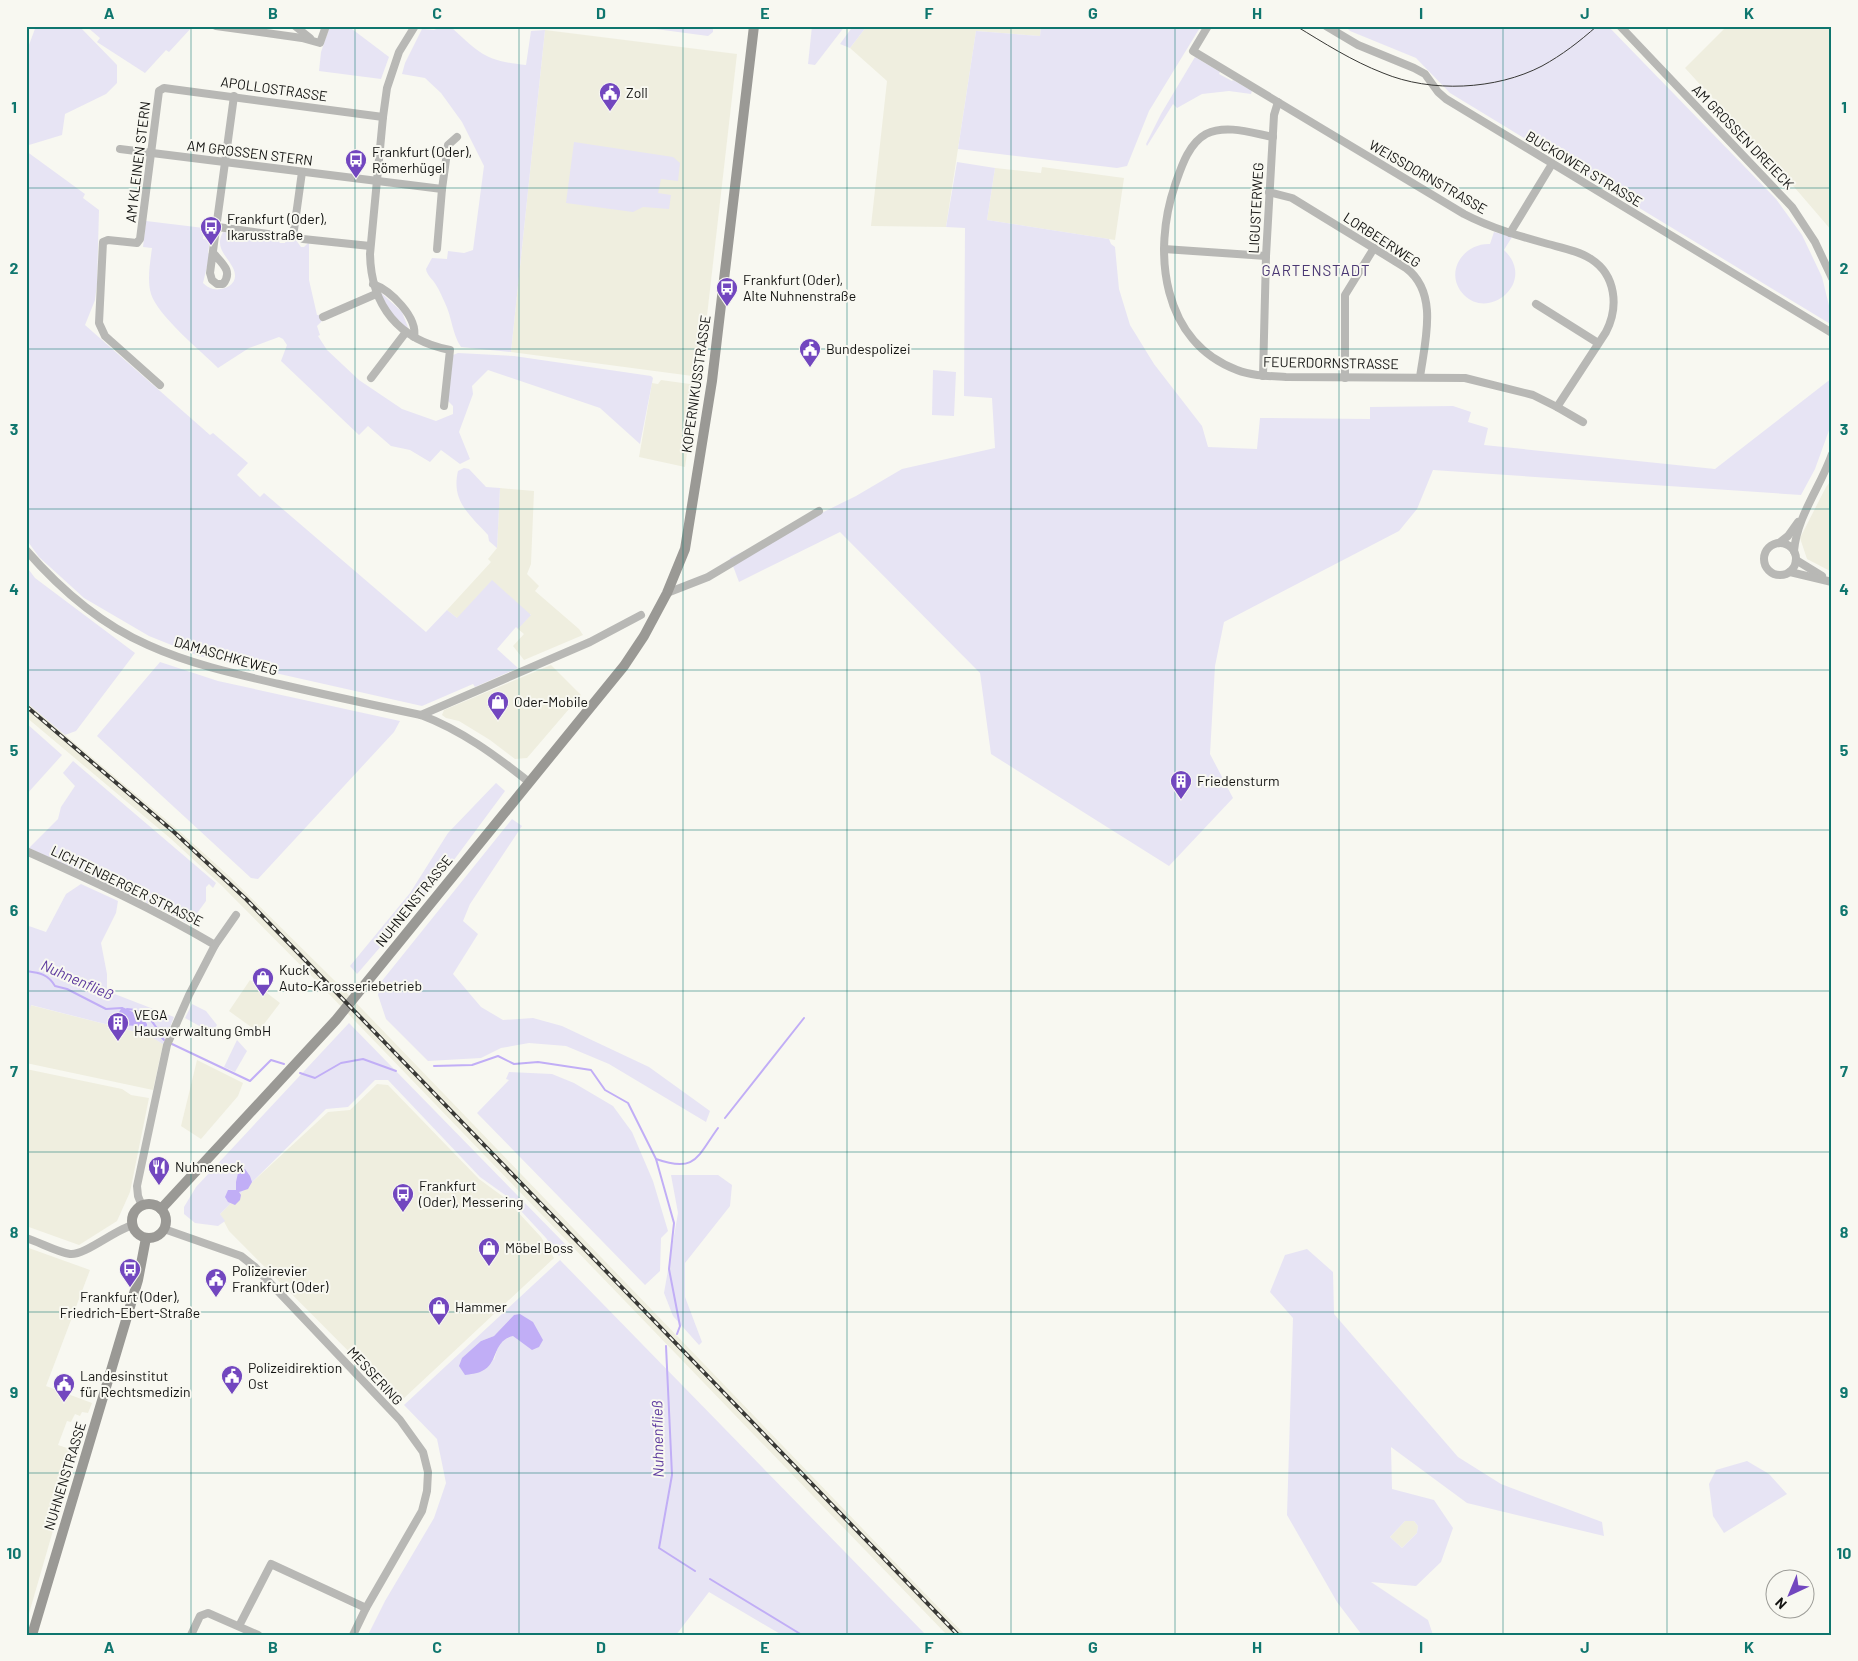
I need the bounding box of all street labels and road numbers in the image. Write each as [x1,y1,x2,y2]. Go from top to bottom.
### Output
street label: APOLLOSTRASSE [219,73,329,104]
street label: AM GROSSEN DREIECK [1689,81,1798,193]
street label: AM KLEINEN STERN [122,100,153,224]
street label: BUCKOWER STRASSE [1523,127,1646,210]
street label: AM GROSSEN STERN [186,136,314,169]
street label: WEISSDORNSTRASSE [1366,136,1490,217]
street label: LIGUSTERWEG [1245,162,1266,254]
street label: LORBEERWEG [1341,208,1424,271]
street label: KOPERNIKUSSTRASSE [677,314,714,454]
street label: FEUERDORNSTRASSE [1263,353,1399,372]
street label: DAMASCHKEWEG [172,633,280,678]
street label: LICHTENBERGER STRASSE [48,841,206,930]
street label: NUHNENSTRASSE [372,852,456,950]
street label: MESSERING [344,1343,407,1408]
street label: NUHNENSTRASSE [40,1420,89,1532]

